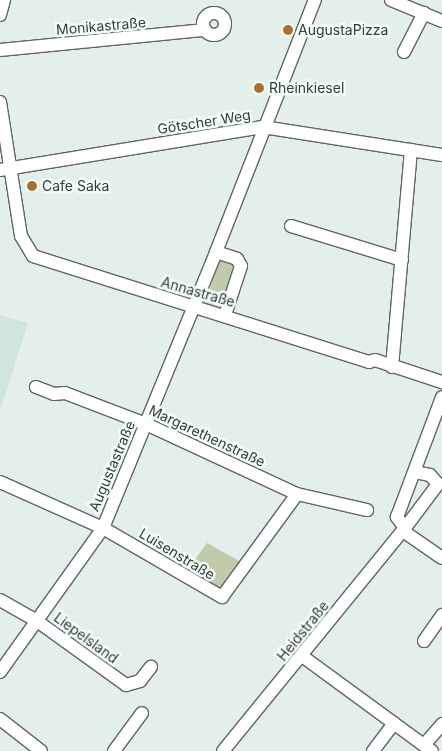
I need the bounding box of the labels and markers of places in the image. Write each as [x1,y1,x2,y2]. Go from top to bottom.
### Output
place label: AugustaPizza [298,22,388,38]
marker: AugustaPizza [282,24,294,36]
place label: Rheinkiesel [269,80,344,96]
marker: Rheinkiesel [253,82,265,94]
place label: Cafe Saka [42,178,109,194]
marker: Cafe Saka [26,180,38,192]

